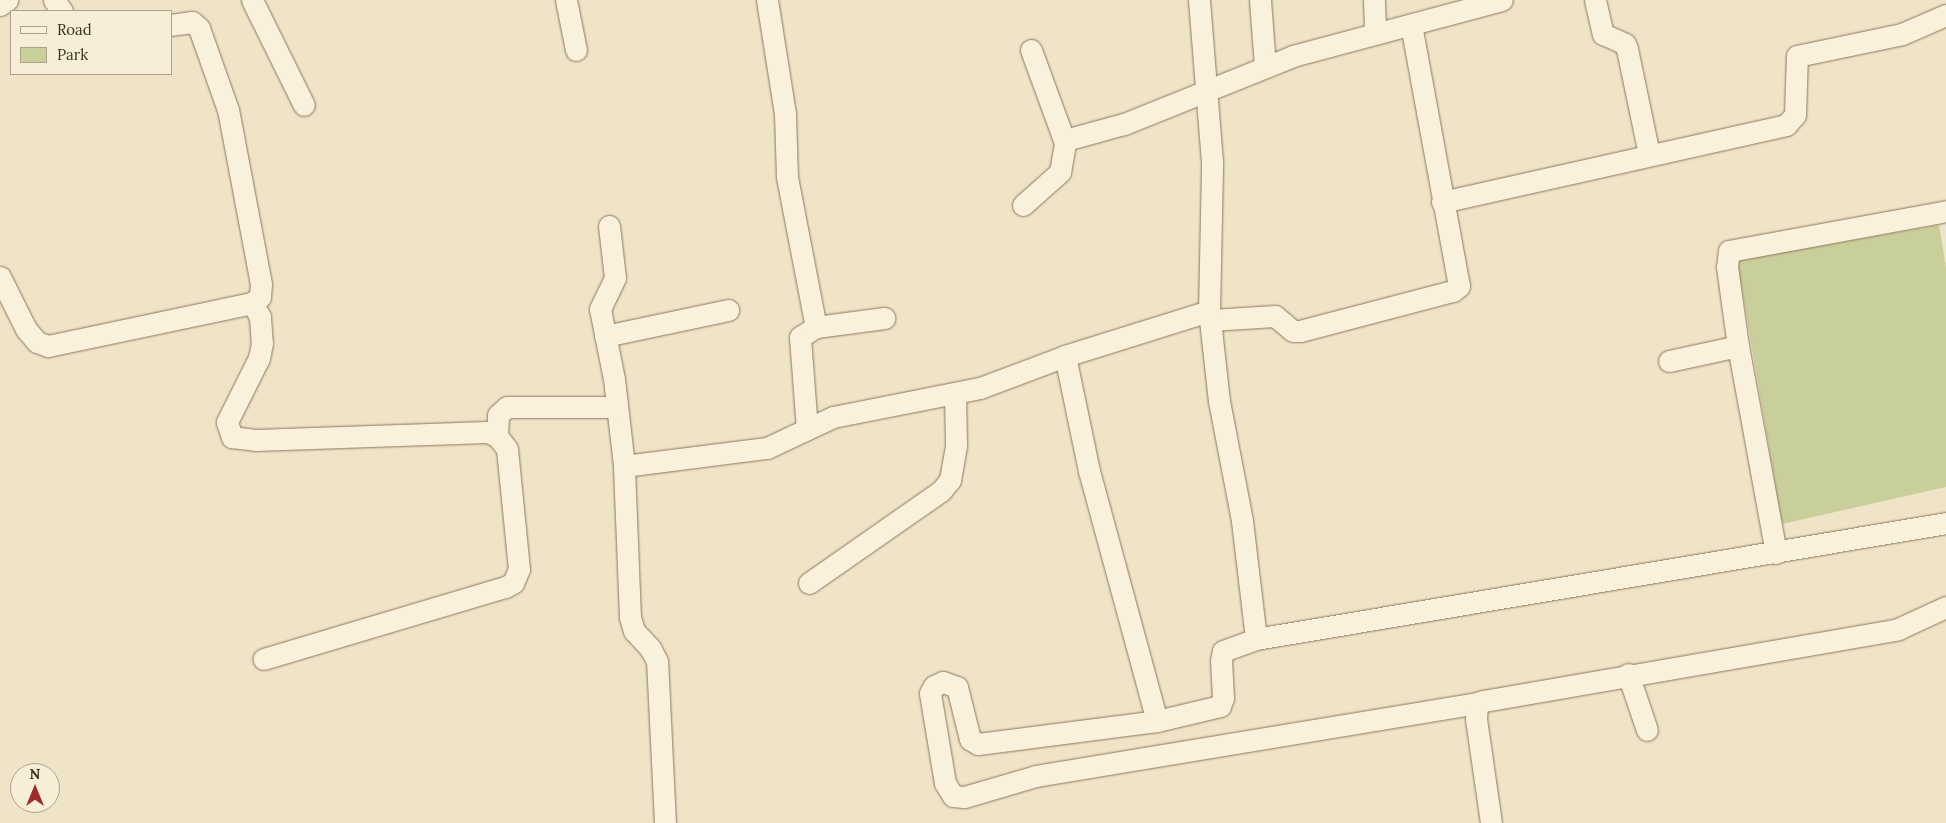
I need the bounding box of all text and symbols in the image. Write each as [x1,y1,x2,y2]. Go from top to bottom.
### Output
legend [10,10,172,75]
text: Road [57,20,92,39]
text: Park [57,45,88,64]
north arrow [10,763,60,813]
text: N [30,765,40,783]

